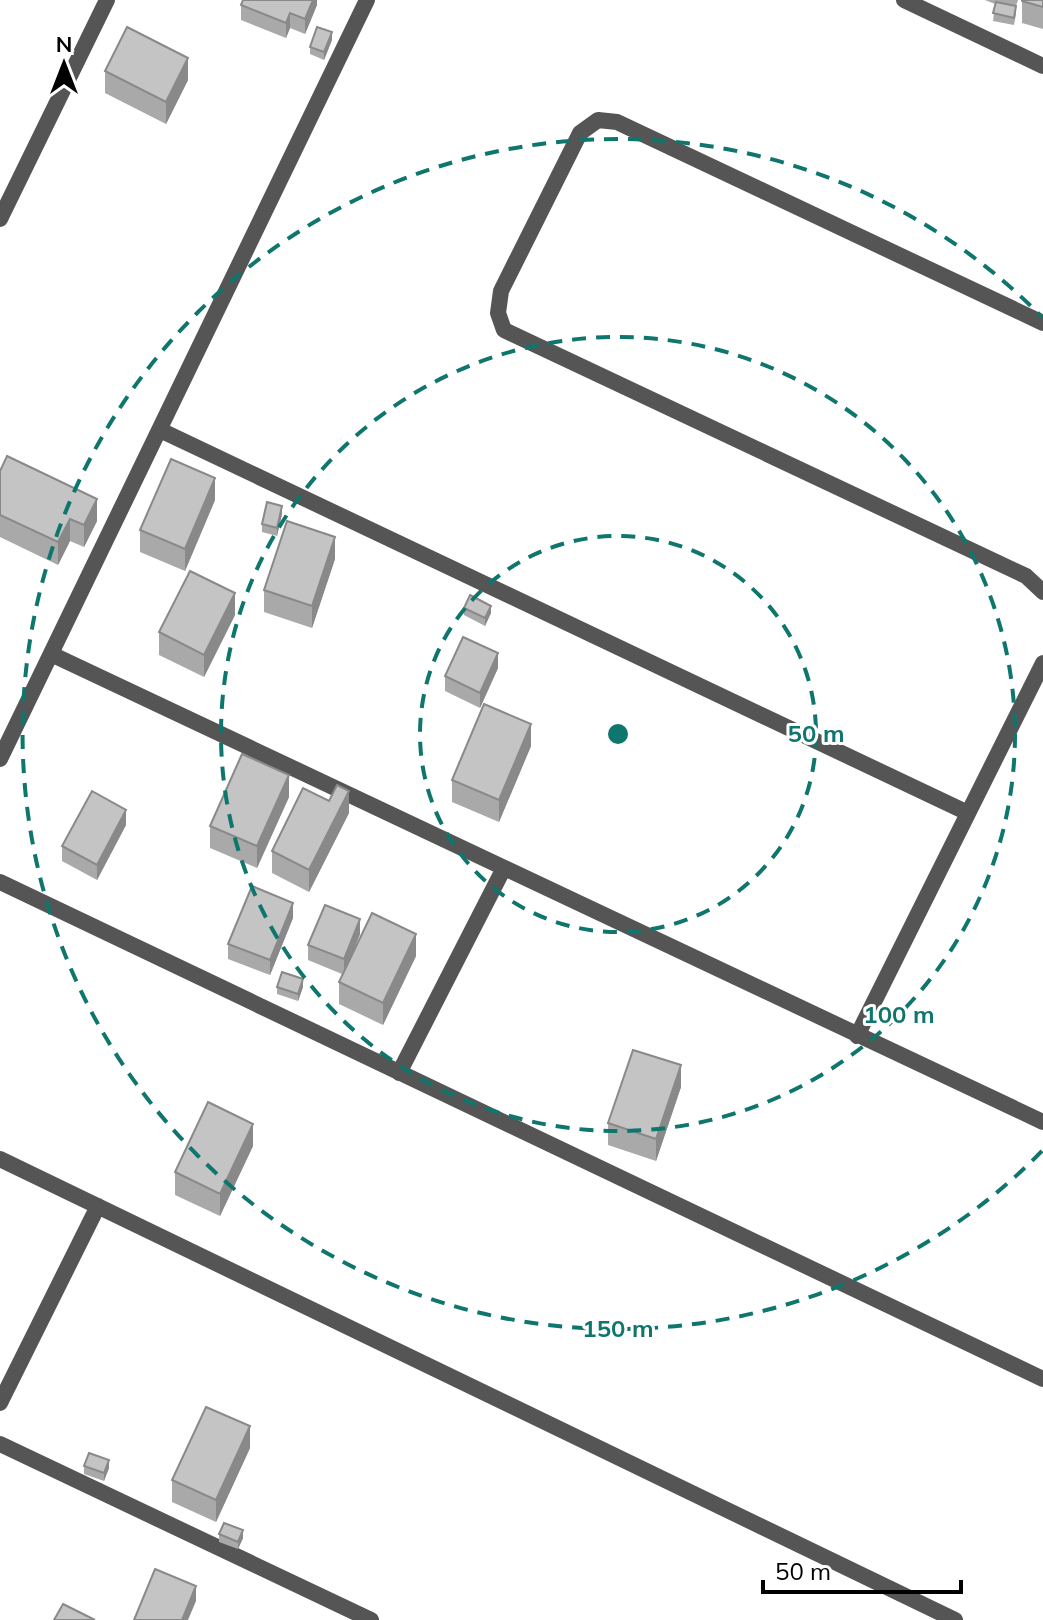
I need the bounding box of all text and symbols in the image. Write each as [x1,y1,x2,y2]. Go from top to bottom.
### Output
north arrow [24,24,104,104]
text: N [56,30,72,58]
text: 50 m [788,718,844,748]
centre of rings [604,720,632,748]
text: 100 m [863,999,935,1029]
text: 150 m [582,1313,654,1343]
scale bar [763,1544,961,1594]
text: 50 m [775,1556,831,1586]

